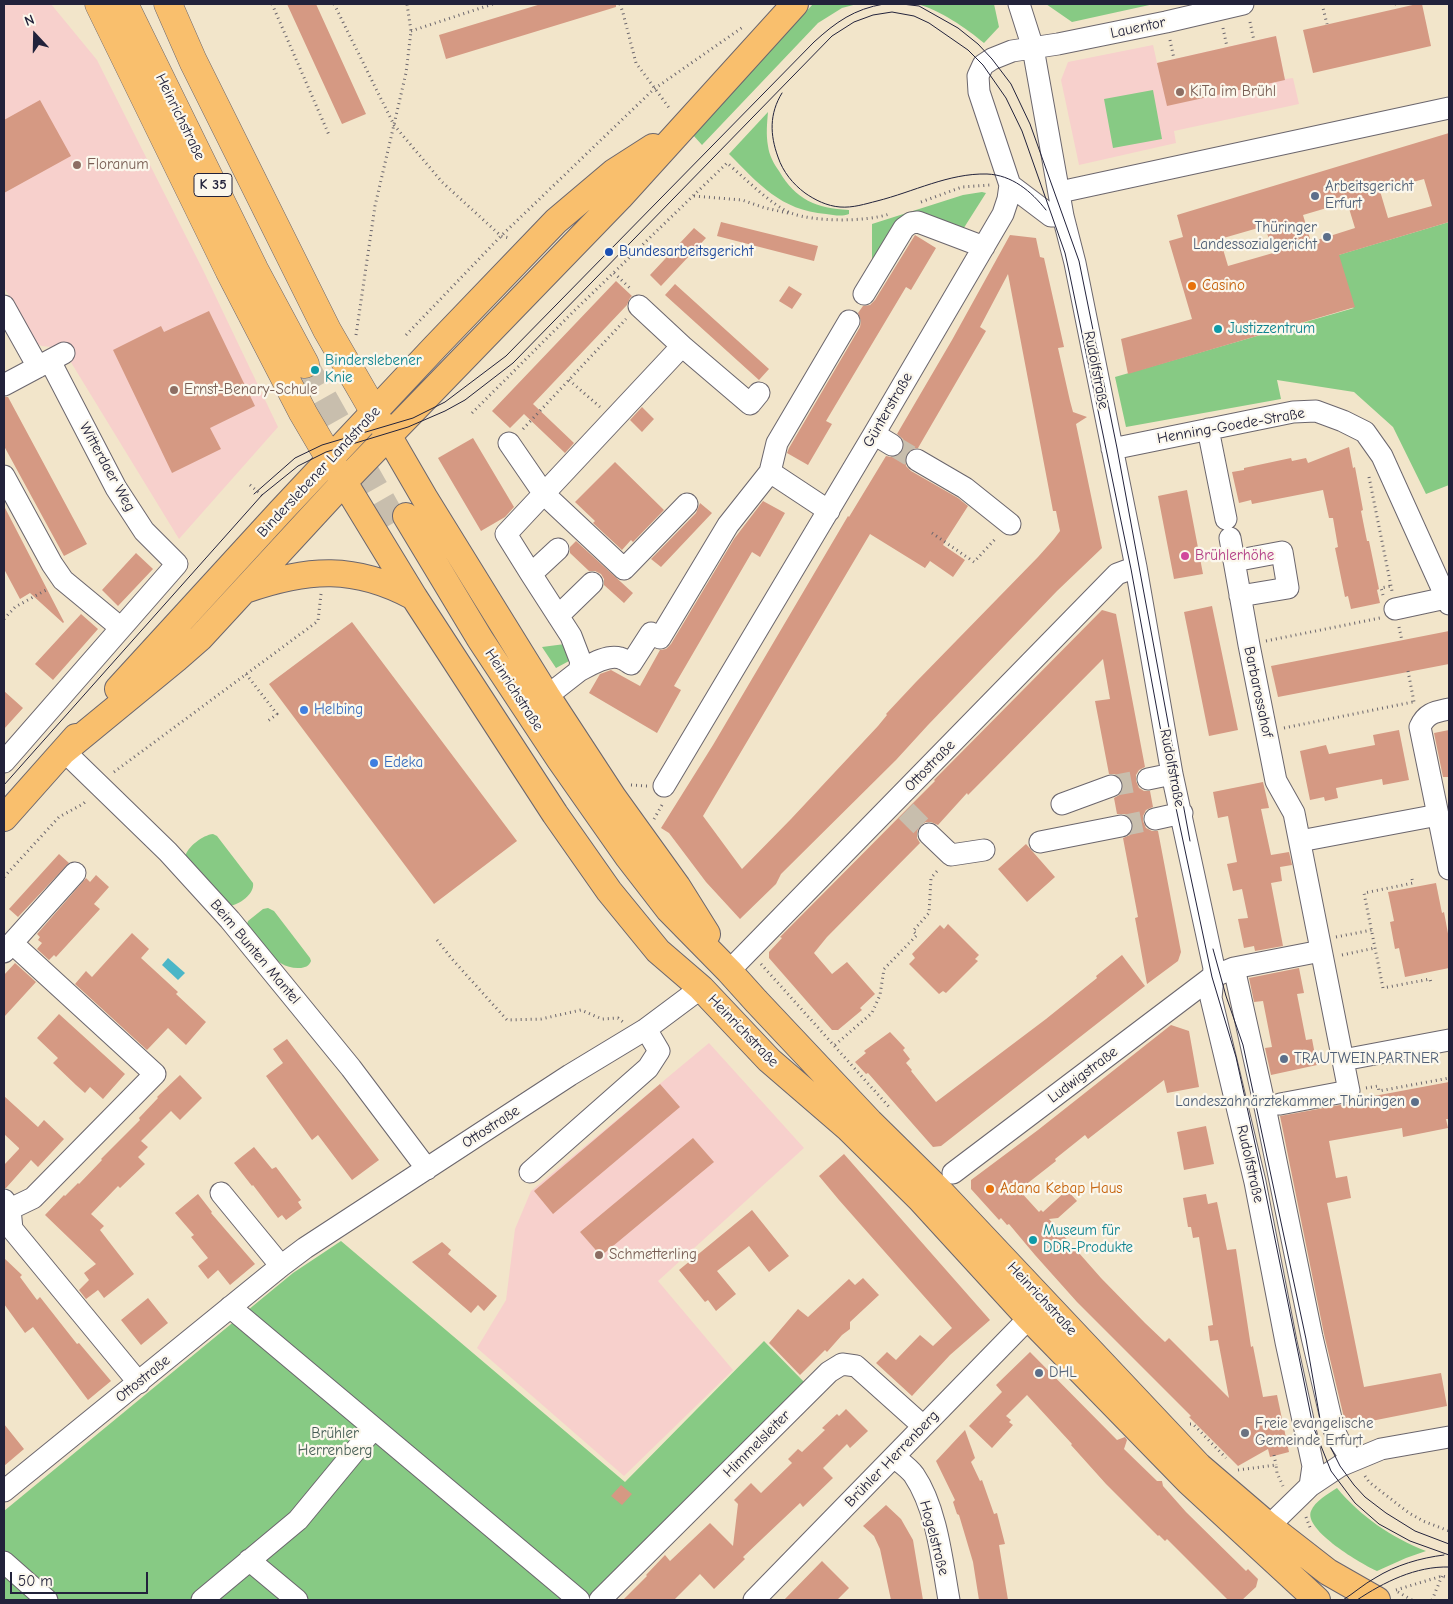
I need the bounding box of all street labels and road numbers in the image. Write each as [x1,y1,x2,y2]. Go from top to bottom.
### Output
street label: Lauentor [1109,13,1167,43]
street label: Heinrichstraße [151,71,209,163]
road number: K 35 [194,174,232,196]
street label: Rudolfstraße [1080,329,1112,411]
street label: Günterstraße [859,369,917,451]
street label: Binderslebener Landstraße [254,403,384,541]
street label: Henning-Goede-Straße [1156,404,1306,448]
street label: Witterdaer Weg [75,419,139,515]
street label: Barbarossahof [1240,645,1276,739]
street label: Heinrichstraße [481,646,547,734]
street label: Rudolfstraße [1156,727,1188,809]
street label: Ottostraße [901,736,959,796]
street label: Beim Bunten Mantel [206,896,304,1008]
street label: Heinrichstraße [704,991,782,1071]
street label: Ludwigstraße [1045,1043,1121,1107]
street label: Ottostraße [459,1102,523,1152]
street label: Rudolfstraße [1232,1123,1268,1205]
street label: Heinrichstraße [1003,1258,1081,1340]
street label: Ottostraße [112,1352,174,1406]
street label: Himmelsleiter [720,1407,794,1481]
street label: Brühler Herrenberg [841,1407,943,1511]
street label: Hogelstraße [915,1499,953,1577]

